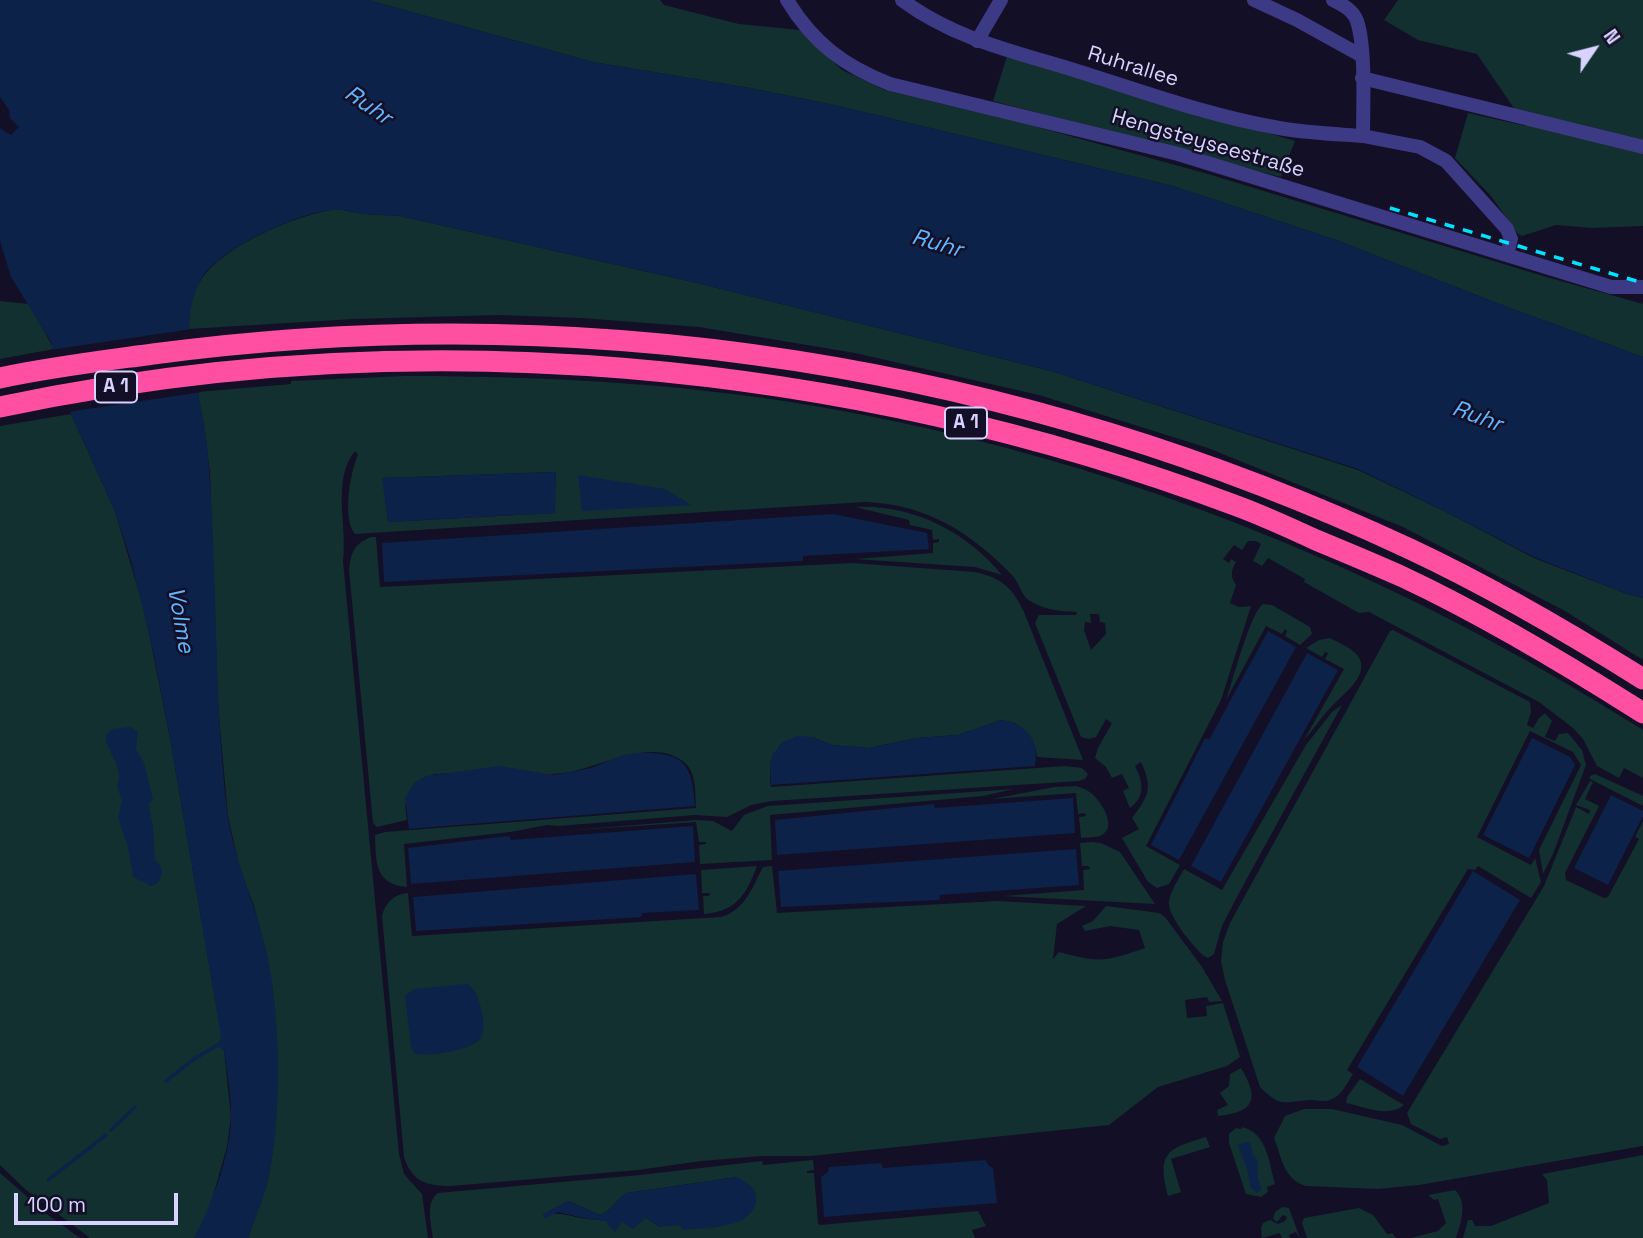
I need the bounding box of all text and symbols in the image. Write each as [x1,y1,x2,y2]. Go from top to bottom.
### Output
north arrow [1559,14,1629,84]
text: N [1598,24,1625,49]
street label: Ruhrallee [1084,41,1182,93]
water label: Ruhr [339,80,397,132]
street label: Hengsteyseestraße [1109,104,1307,184]
water label: Ruhr [909,224,965,264]
road number: A 1 [95,372,137,402]
water label: Ruhr [1448,395,1506,439]
road number: A 1 [945,408,987,438]
water label: Volme [161,585,199,655]
scale bar [18,1178,182,1222]
text: 100 m [27,1191,86,1218]

